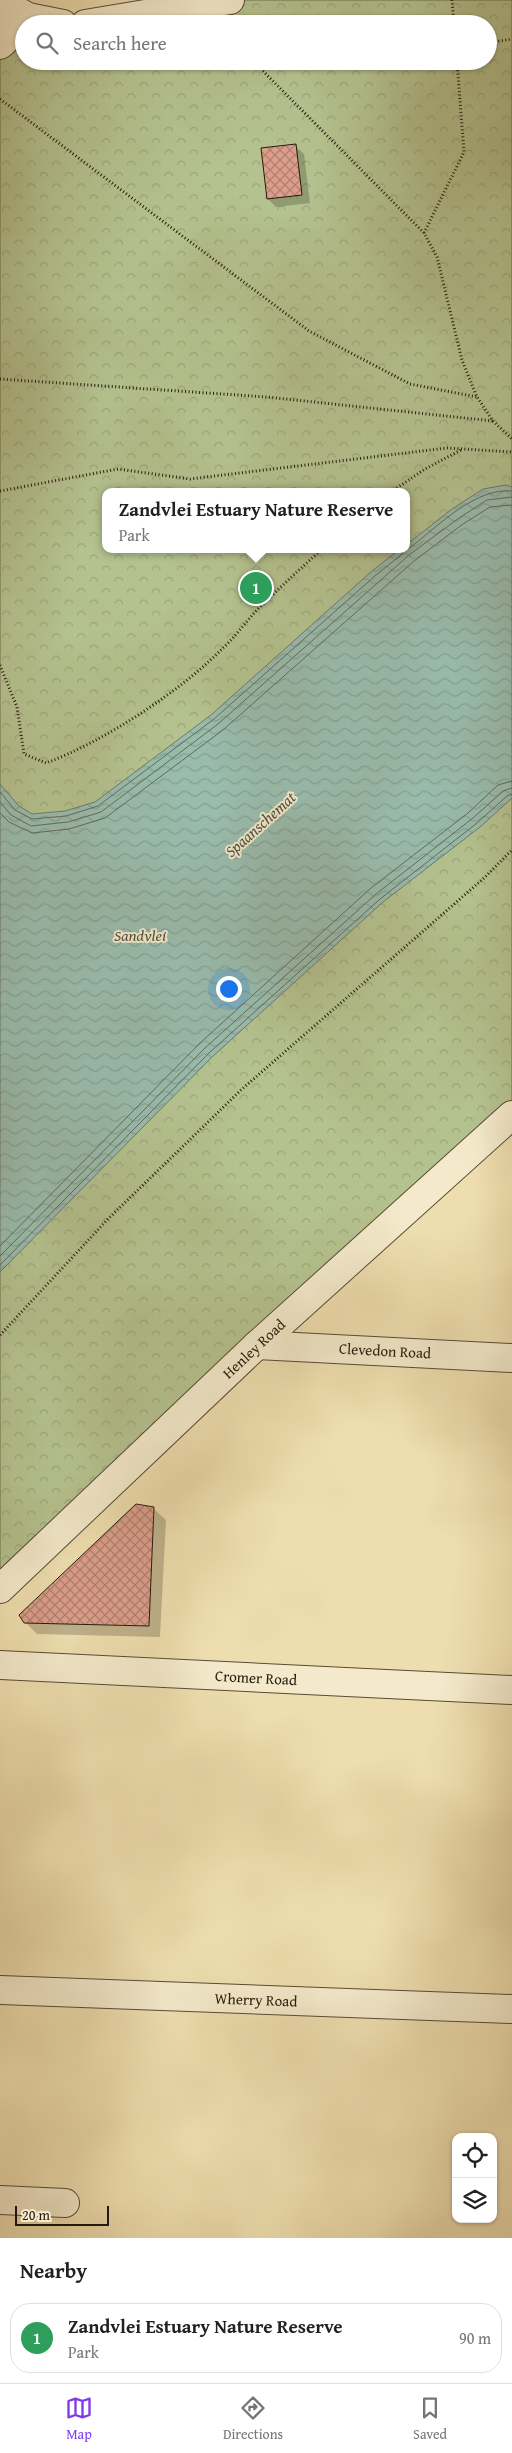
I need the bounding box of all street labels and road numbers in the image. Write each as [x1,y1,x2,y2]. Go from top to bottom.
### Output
street label: Henley Road [218,1314,290,1383]
street label: Clevedon Road [338,1338,432,1363]
street label: Cromer Road [215,1665,297,1690]
street label: Wherry Road [214,1988,298,2011]

